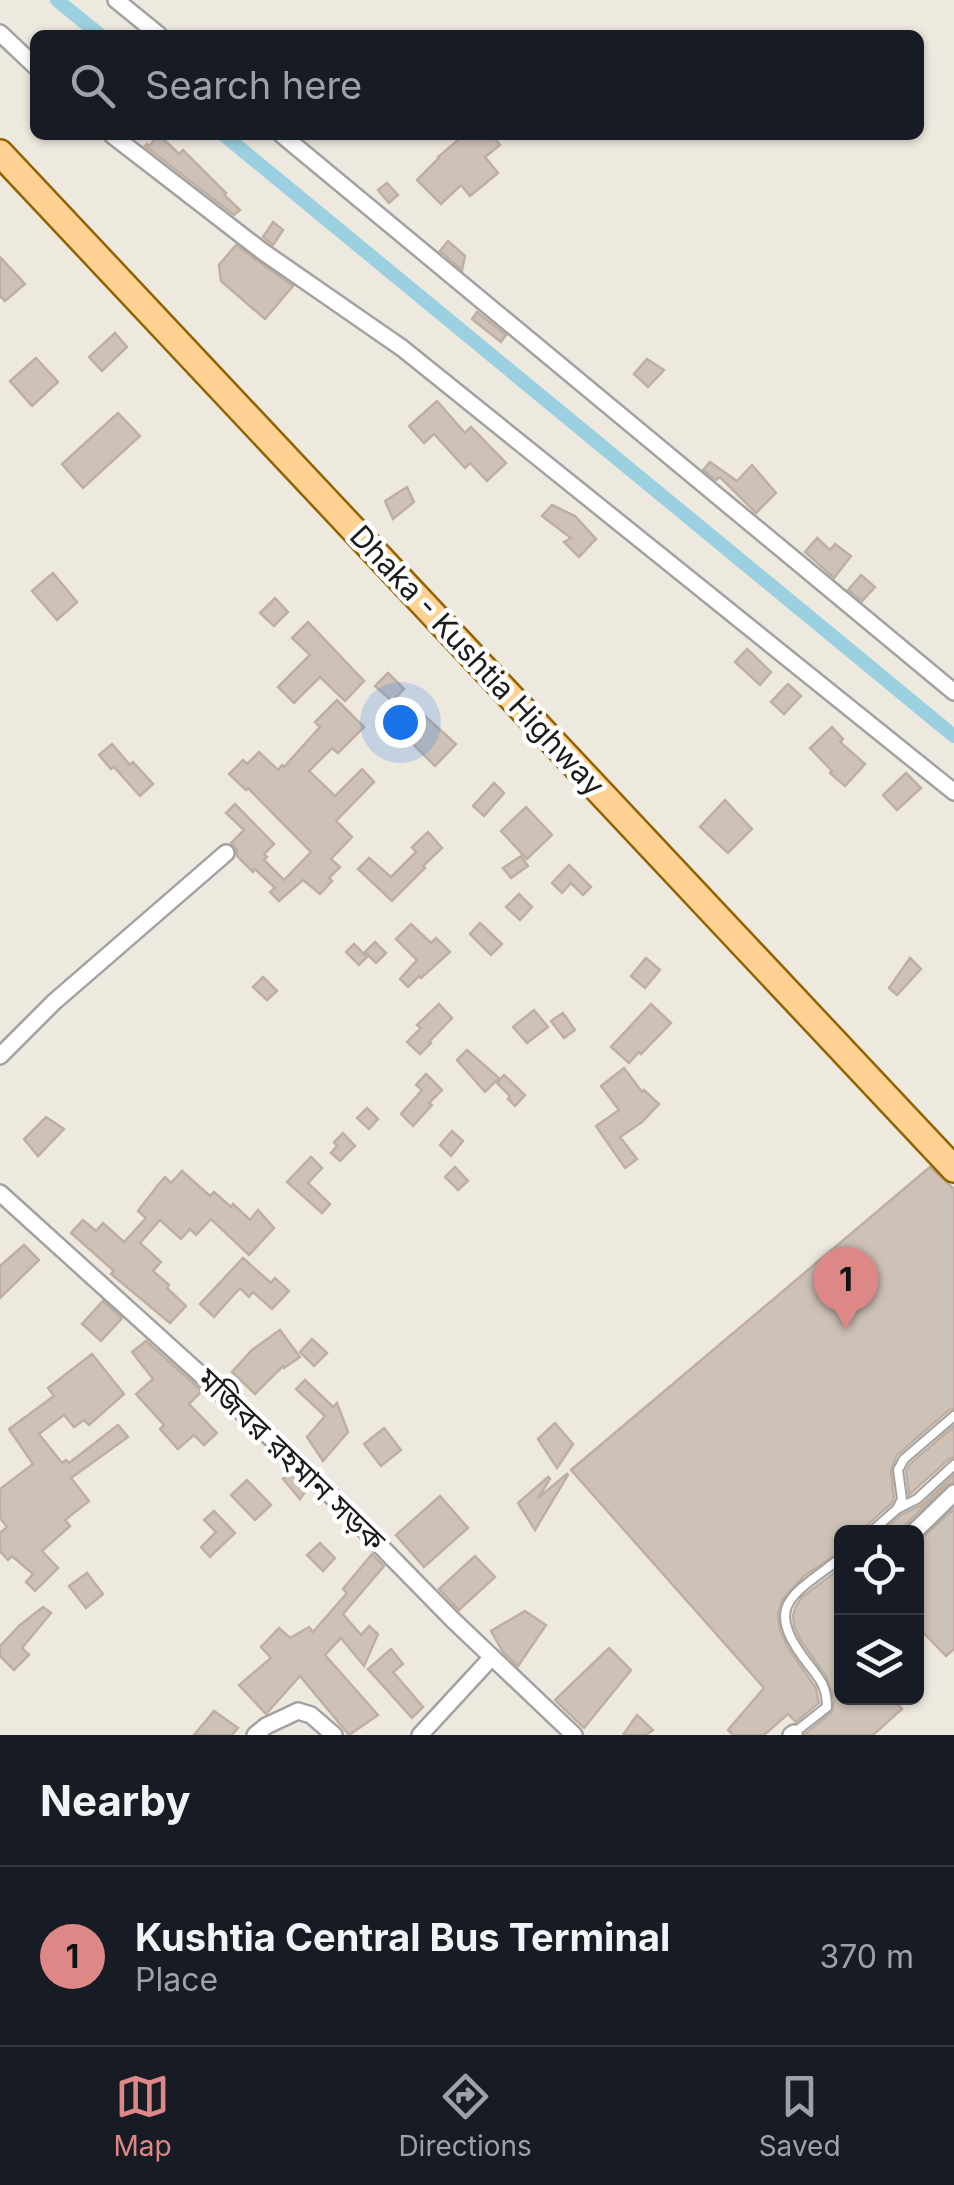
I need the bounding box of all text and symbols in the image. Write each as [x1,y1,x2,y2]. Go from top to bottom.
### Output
search box [30,30,924,140]
icon: search [65,58,120,113]
text: Search here [145,62,362,108]
street label: Dhaka - Kushtia Highway [343,518,613,803]
your location [375,697,426,748]
pin: 1 [814,1246,878,1329]
street label: মজিবর রহমান সড়ক [189,1360,394,1559]
map controls [834,1525,924,1705]
button: locate [834,1525,924,1615]
button: layers [834,1615,924,1705]
text: Nearby [40,1775,191,1826]
text: Kushtia Central Bus Terminal [135,1914,670,1960]
text: 1 [66,1937,79,1976]
text: 370 m [819,1937,914,1976]
text: Place [135,1960,218,1999]
tab: Map [113,2069,172,2163]
tab: Directions [398,2069,532,2163]
tab: Saved [759,2069,841,2163]

